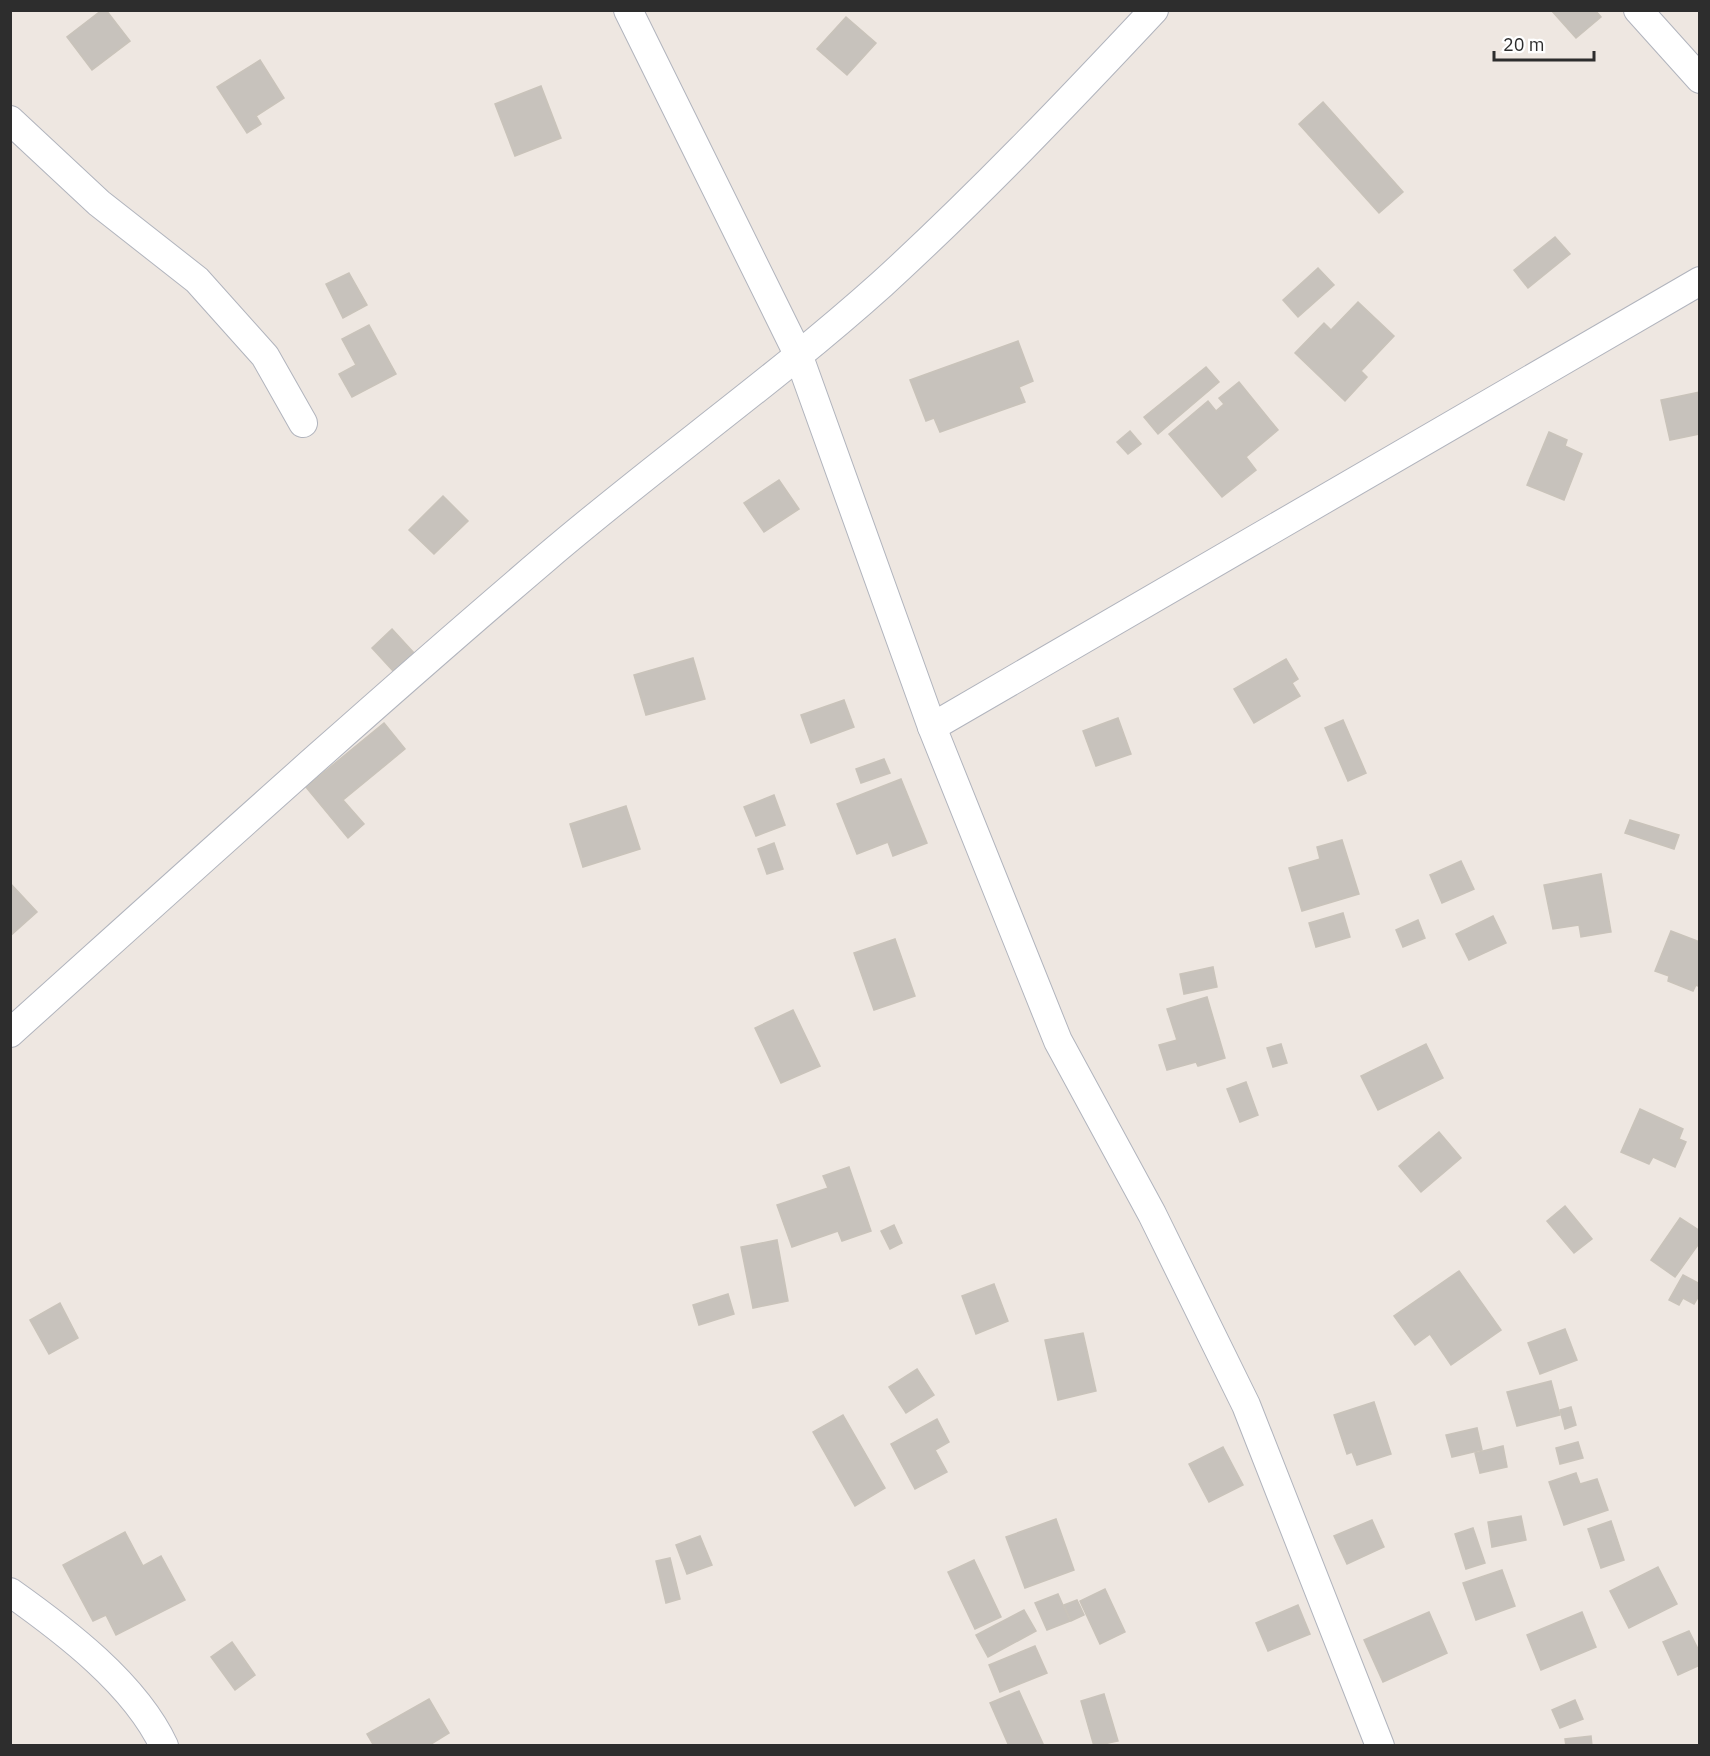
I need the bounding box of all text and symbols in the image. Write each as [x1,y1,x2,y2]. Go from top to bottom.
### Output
scale bar [1494,24,1594,62]
text: 20 m [1503,33,1545,56]

